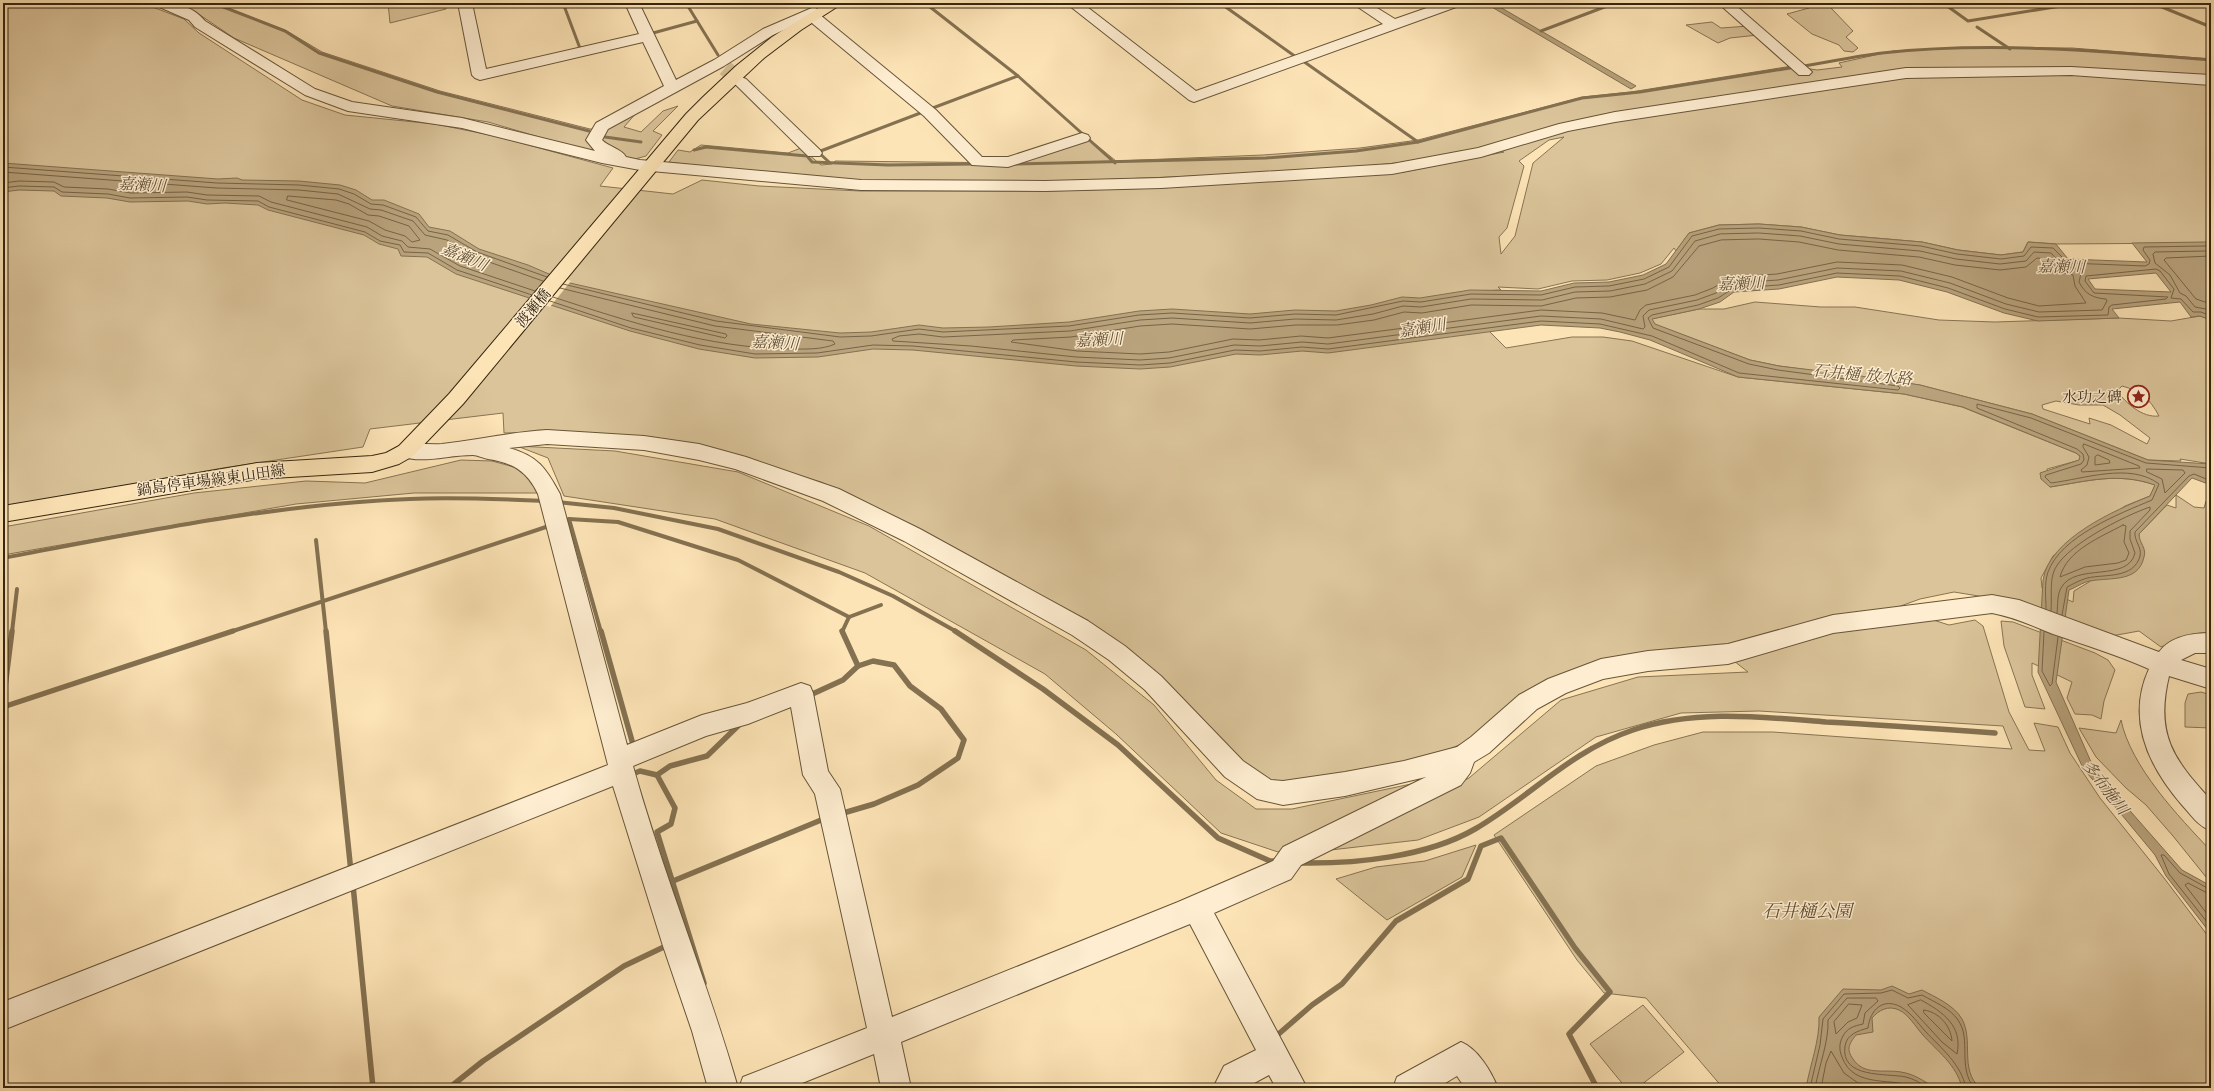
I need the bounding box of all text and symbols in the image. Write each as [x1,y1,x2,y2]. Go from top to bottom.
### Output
water label: 嘉瀬川 [117,173,168,197]
water label: 嘉瀬川 [438,237,493,277]
water label: 嘉瀬川 [2037,256,2087,278]
water label: 嘉瀬川 [1717,272,1767,296]
street label: 渡瀬橋 [511,284,555,332]
water label: 嘉瀬川 [1397,313,1450,343]
water label: 嘉瀬川 [1075,328,1126,352]
water label: 嘉瀬川 [750,331,801,355]
water label: 石井樋 放水路 [1811,360,1914,390]
place icon: 水功之碑 [2125,384,2151,410]
place label: 水功之碑 [2062,387,2122,407]
street label: 鍋島停車場線東山田線 [135,460,287,500]
water label: 多布施川 [2077,756,2135,821]
park label: 石井樋公園 [1762,899,1855,924]

